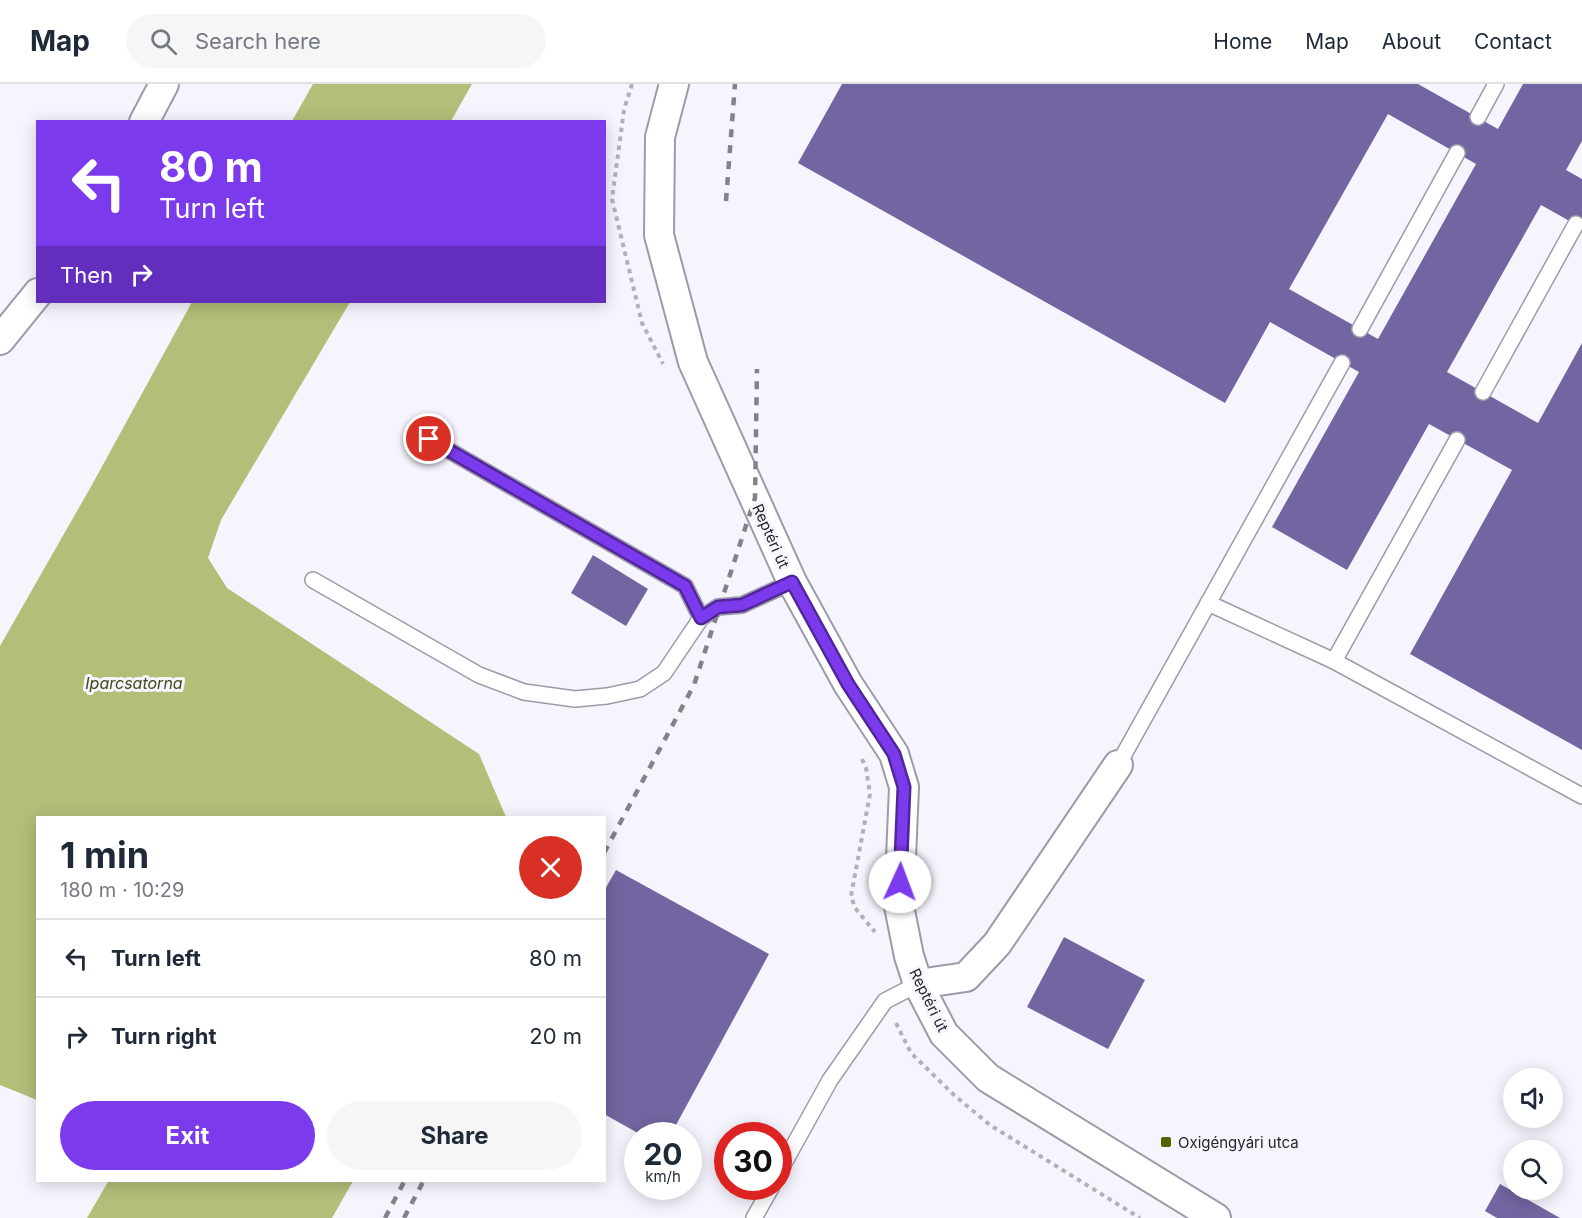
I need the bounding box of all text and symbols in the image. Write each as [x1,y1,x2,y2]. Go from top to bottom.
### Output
search box [126,14,546,68]
text: Map [30,24,90,58]
icon: search [147,25,180,58]
text: Search here [195,28,321,54]
text: Home [1213,29,1272,54]
text: Map [1305,29,1349,54]
text: About [1382,29,1441,54]
text: Contact [1474,29,1552,54]
text: 80 m [159,141,263,192]
icon: left [60,144,138,222]
text: Turn left [159,192,265,225]
icon: right [125,258,158,291]
text: Then [60,262,113,288]
pin [403,413,454,464]
icon: arrive [412,422,445,455]
street label: Reptéri út [748,501,794,571]
water label: Iparcsatorna [85,673,183,693]
text: 1 min [60,833,149,877]
button: close [519,836,582,899]
position arrow [868,850,932,914]
text: 180 m · 10:29 [60,878,184,902]
icon: left [60,942,93,975]
text: Turn left [111,945,201,971]
text: 80 m [529,945,582,971]
street label: Reptéri út [905,965,953,1035]
icon: right [60,1020,93,1053]
text: Turn right [111,1023,217,1049]
text: 20 m [529,1023,582,1049]
map controls [1503,1068,1563,1200]
button: sound [1503,1068,1563,1128]
button: Exit [60,1101,315,1170]
button: Share [327,1101,582,1170]
speed limit sign: 30 [714,1122,792,1200]
place label: Oxigéngyári utca [1178,1133,1299,1152]
marker: Oxigéngyári utca [1159,1135,1173,1149]
text: 20 [643,1136,683,1172]
button: search [1503,1140,1563,1200]
text: km/h [645,1167,681,1186]

